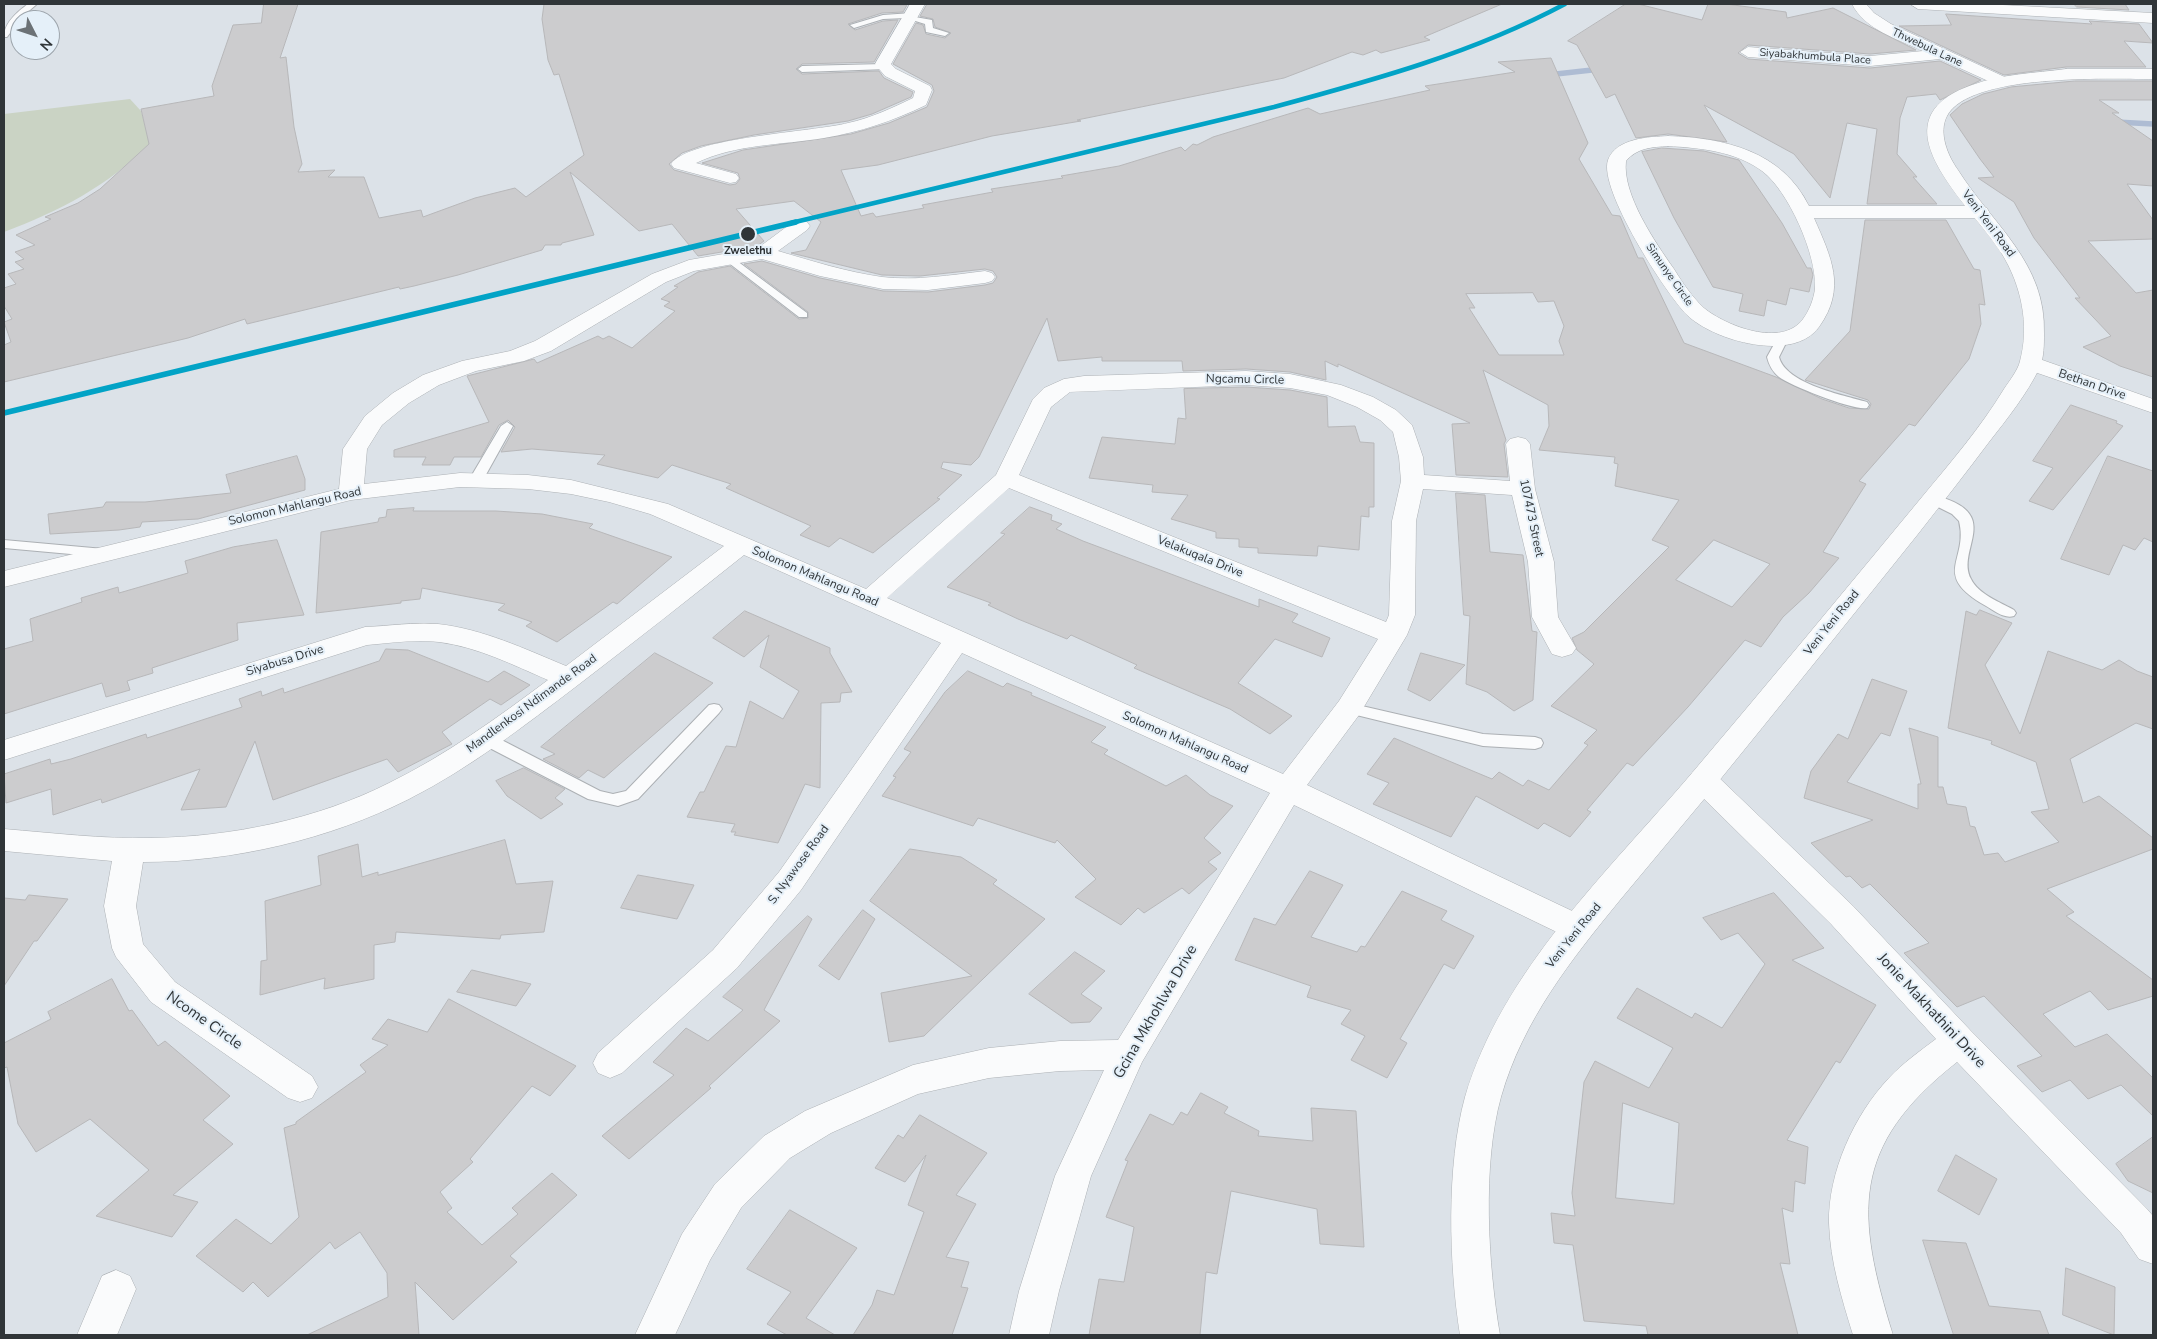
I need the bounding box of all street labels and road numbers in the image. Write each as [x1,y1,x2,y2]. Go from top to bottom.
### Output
street label: Thwebula Lane [1890,26,1964,70]
street label: Siyabakhumbula Place [1759,47,1871,67]
street label: Veni Yeni Road [1958,188,2018,260]
street label: Simunye Circle [1643,241,1695,309]
street label: Bethan Drive [2056,367,2128,403]
street label: Ngcamu Circle [1206,372,1284,388]
street label: 107473 Street [1516,478,1546,558]
street label: Solomon Mahlangu Road [227,485,363,529]
street label: Velakuqala Drive [1155,533,1245,581]
street label: Solomon Mahlangu Road [750,544,880,610]
street label: Veni Yeni Road [1801,587,1863,659]
street label: Siyabusa Drive [245,642,325,680]
street label: Mandlenkosi Ndimande Road [464,652,600,756]
street label: Solomon Mahlangu Road [1120,709,1250,777]
street label: S. Nyawose Road [766,823,832,907]
street label: Veni Yeni Road [1543,900,1605,972]
street label: Gcina Mkhohlwa Drive [1110,942,1202,1082]
street label: Jonie Makhathini Drive [1873,950,1989,1072]
street label: Ncome Circle [162,988,246,1054]

